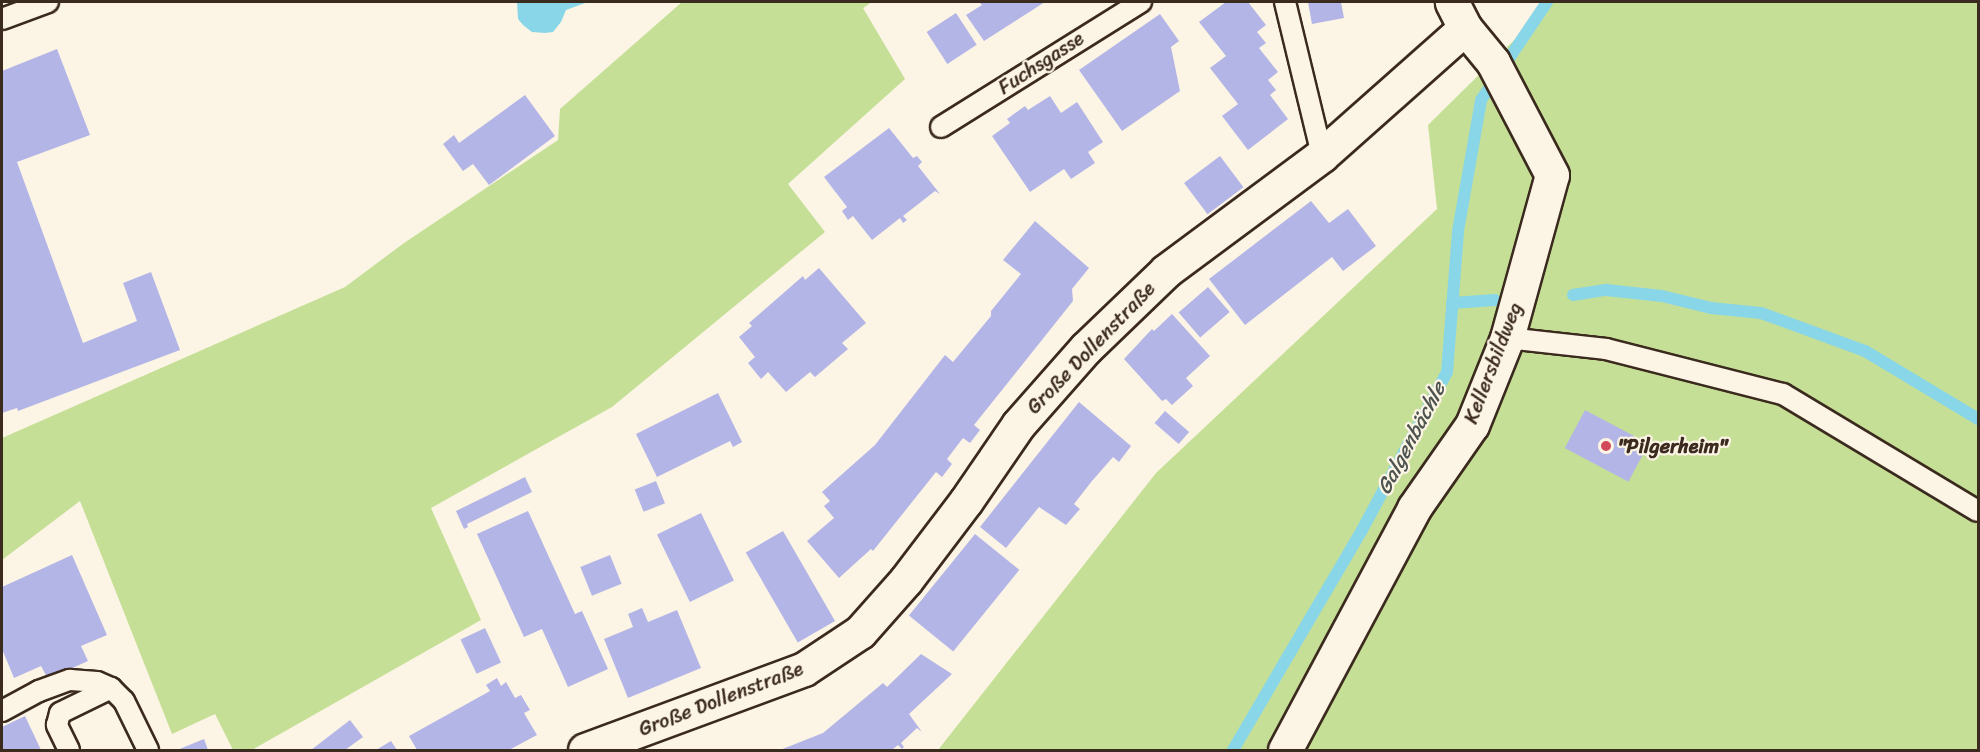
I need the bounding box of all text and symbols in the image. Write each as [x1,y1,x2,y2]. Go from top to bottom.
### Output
street label: Fuchsgasse [994,26,1088,100]
street label: Große Dollenstraße [1022,277,1160,419]
street label: Kellersbildweg [1459,299,1527,427]
water label: Galgenbächle [1371,378,1451,498]
place label: "Pilgerheim" [1618,434,1727,458]
marker: "Pilgerheim" [1599,439,1613,453]
street label: Große Dollenstraße [635,656,807,742]

